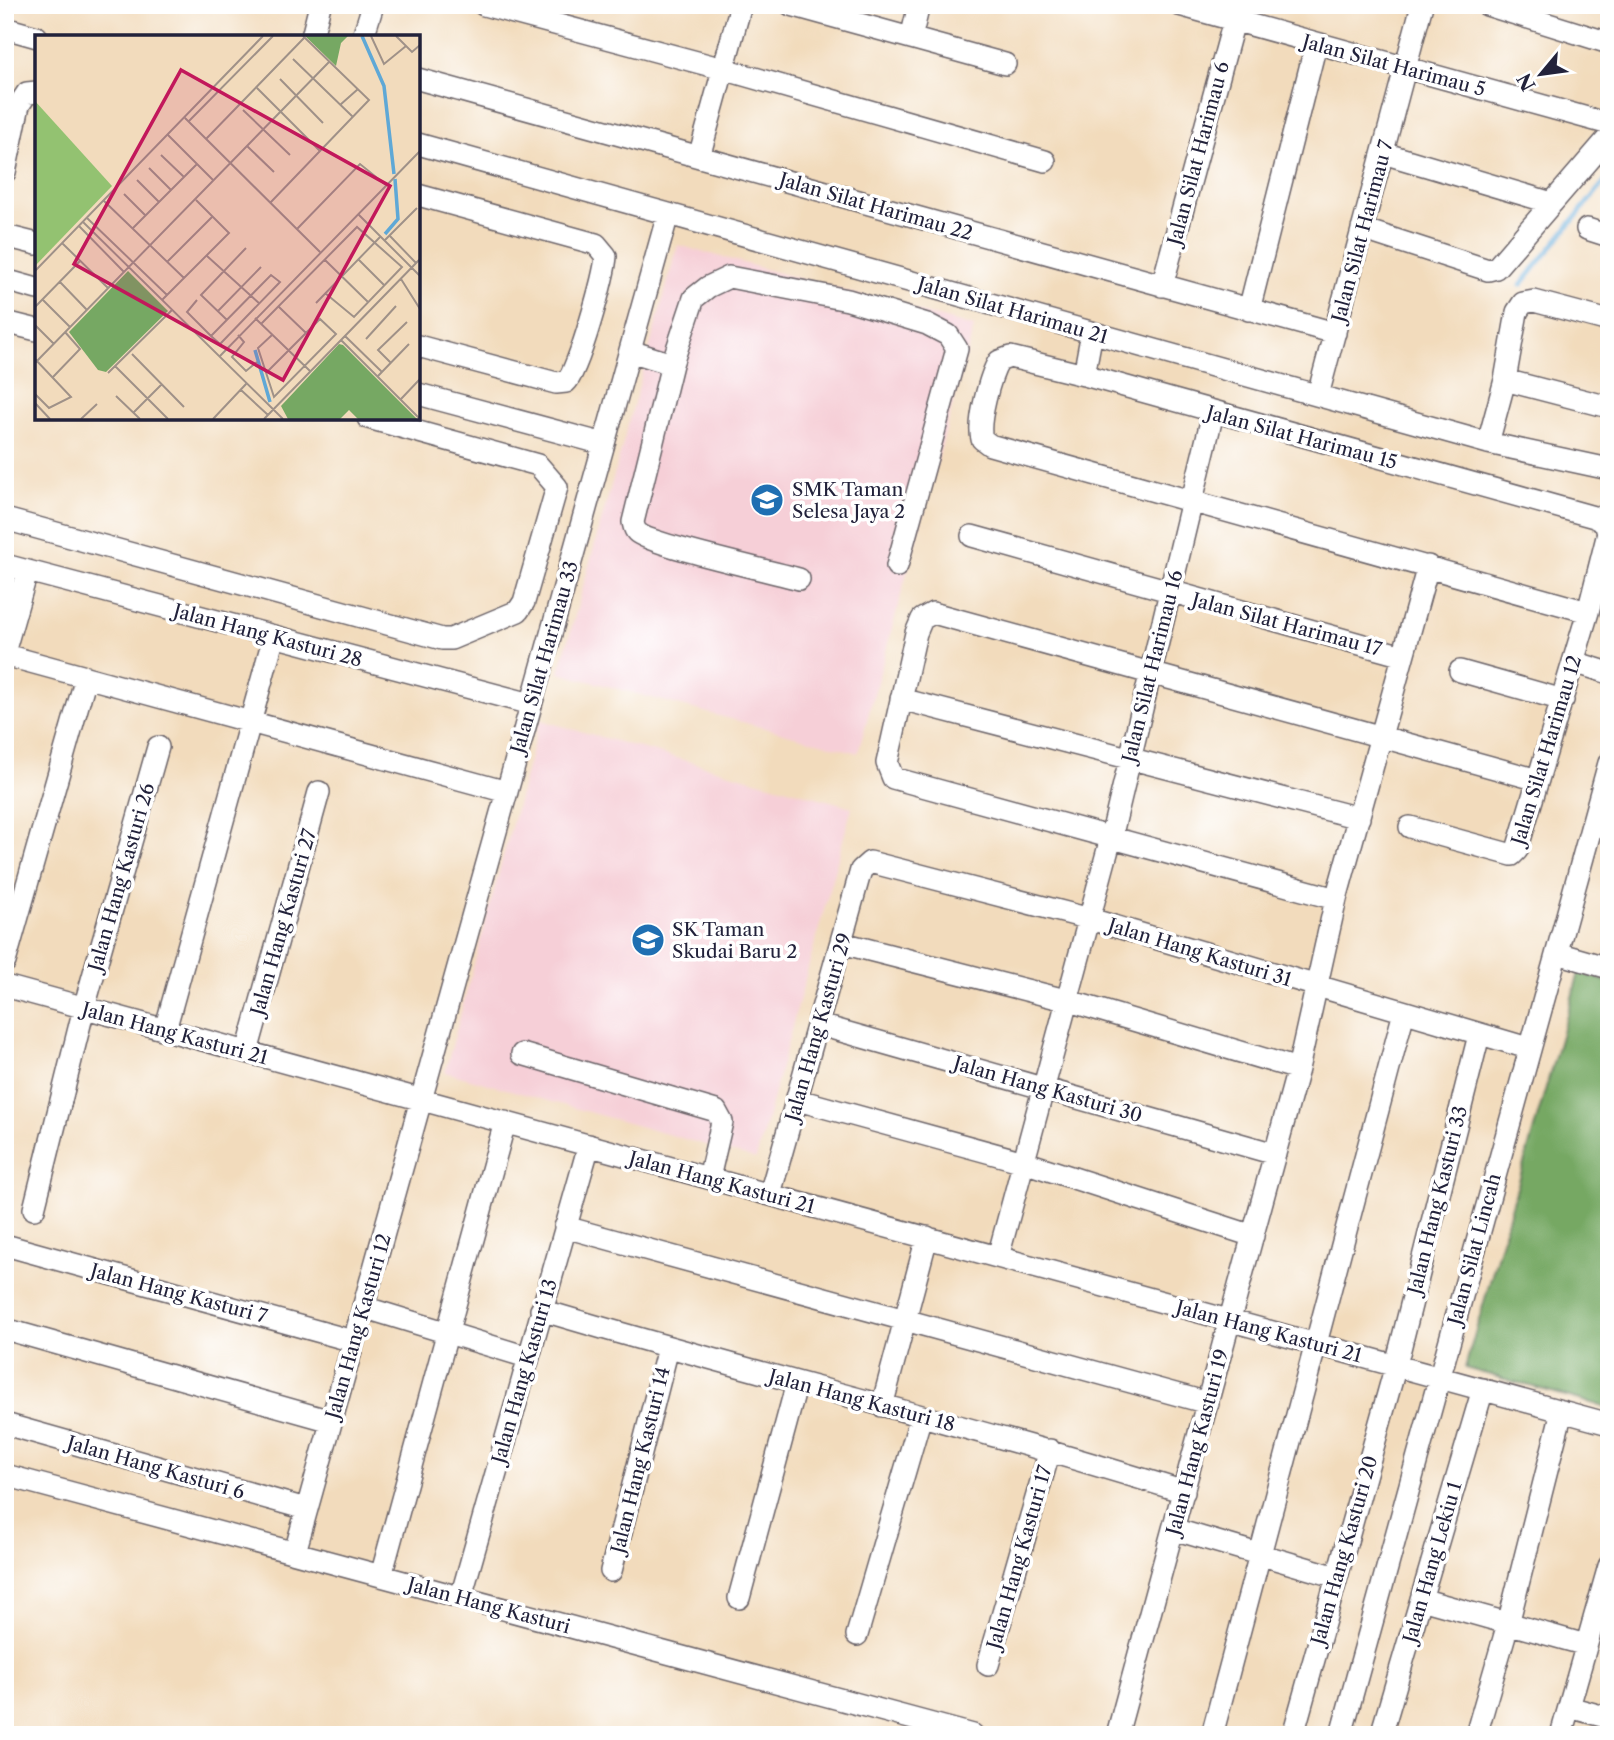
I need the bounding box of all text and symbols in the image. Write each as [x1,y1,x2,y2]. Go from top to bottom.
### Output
street label: Jalan Silat Harimau 5 [1297,29,1488,101]
inset map [35,35,420,420]
north arrow [1506,38,1576,108]
street label: Jalan Silat Harimau 6 [1162,59,1234,250]
text: N [1513,69,1541,95]
street label: Jalan Silat Harimau 7 [1326,137,1398,328]
street label: Jalan Silat Harimau 22 [774,167,975,245]
street label: Jalan Silat Harimau 21 [912,271,1111,349]
street label: Jalan Silat Harimau 15 [1201,400,1400,474]
place label: SMK Taman Selesa Jaya 2 [792,478,905,523]
school or university icon: SMK Taman Selesa Jaya 2 [748,481,786,519]
street label: Jalan Silat Harimau 33 [505,558,583,759]
street label: Jalan Silat Harimau 16 [1117,568,1188,768]
street label: Jalan Silat Harimau 17 [1187,587,1385,661]
street label: Jalan Hang Kasturi 28 [168,598,365,672]
street label: Jalan Silat Harimau 12 [1506,652,1586,851]
street label: Jalan Hang Kasturi 26 [83,780,159,977]
street label: Jalan Hang Kasturi 27 [245,826,321,1021]
street label: Jalan Hang Kasturi 31 [1102,913,1295,991]
place label: SK Taman Skudai Baru 2 [672,918,798,963]
school or university icon: SK Taman Skudai Baru 2 [629,921,667,959]
street label: Jalan Hang Kasturi 29 [780,930,856,1127]
street label: Jalan Hang Kasturi 21 [77,997,270,1069]
street label: Jalan Hang Kasturi 30 [948,1051,1145,1127]
street label: Jalan Hang Kasturi 33 [1402,1104,1472,1300]
street label: Jalan Hang Kasturi 21 [624,1146,817,1218]
street label: Jalan Silat Lincah [1442,1171,1506,1330]
street label: Jalan Hang Kasturi 12 [320,1231,396,1424]
street label: Jalan Hang Kasturi 7 [85,1258,270,1328]
street label: Jalan Hang Kasturi 13 [486,1276,562,1469]
street label: Jalan Hang Kasturi 21 [1171,1295,1364,1367]
street label: Jalan Hang Kasturi 19 [1161,1347,1233,1541]
street label: Jalan Hang Kasturi 14 [605,1364,675,1559]
street label: Jalan Hang Kasturi 18 [763,1364,957,1436]
street label: Jalan Hang Kasturi 6 [62,1430,247,1504]
street label: Jalan Hang Kasturi 20 [1306,1453,1382,1650]
street label: Jalan Hang Kasturi 17 [981,1462,1057,1654]
street label: Jalan Hang Lekiu 1 [1398,1479,1467,1648]
street label: Jalan Hang Kasturi [402,1572,573,1638]

